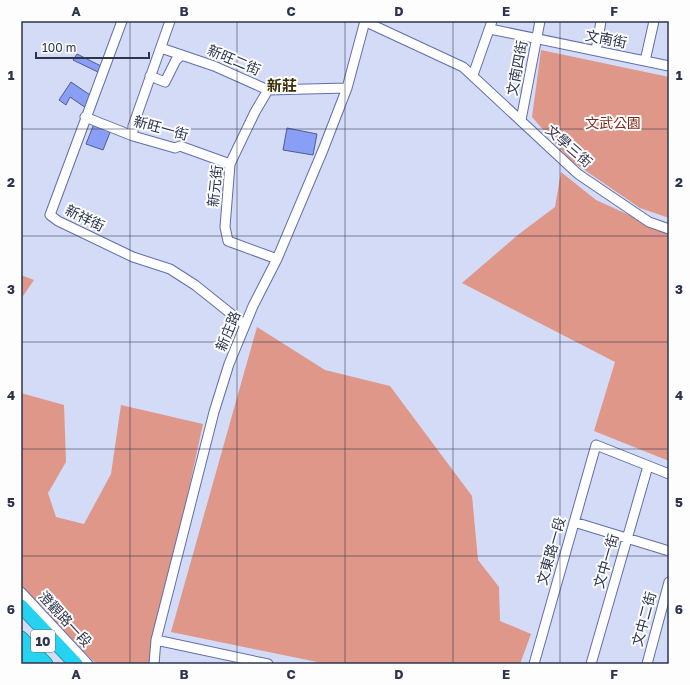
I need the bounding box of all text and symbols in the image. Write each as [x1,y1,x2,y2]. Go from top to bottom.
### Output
text: A [71,3,81,19]
text: B [179,3,189,19]
text: C [286,3,296,19]
text: D [394,3,404,19]
text: E [502,3,510,19]
text: F [610,3,618,19]
street label: 文南街 [584,26,628,51]
scale bar [36,34,149,60]
street label: 文南四街 [503,39,530,97]
text: 100 m [42,40,76,55]
street label: 新旺二街 [205,41,263,78]
text: 1 [8,67,15,83]
text: 1 [676,67,683,83]
district label: 新莊 [267,76,297,94]
street label: 新旺一街 [132,112,190,143]
park label: 文武公園 [585,114,641,131]
street label: 文學三街 [543,121,596,170]
street label: 新元街 [204,164,225,208]
text: 2 [7,174,15,190]
text: 2 [675,174,683,190]
street label: 新祥街 [63,201,108,234]
text: 3 [7,281,15,297]
text: 3 [675,281,683,297]
street label: 新庄路 [212,308,243,353]
text: 4 [7,387,15,403]
text: 4 [675,387,683,403]
text: 5 [7,494,15,510]
text: 5 [675,494,683,510]
street label: 文東路一段 [533,515,568,587]
street label: 文中一街 [590,532,621,590]
street label: 澄觀路一段 [35,587,95,650]
street label: 文中二街 [628,590,659,648]
text: 6 [7,601,15,617]
text: 6 [675,601,683,617]
road number: 10 [31,630,55,652]
text: A [71,666,81,682]
text: B [179,666,189,682]
text: C [286,666,296,682]
text: D [394,666,404,682]
text: E [502,666,510,682]
text: F [610,666,618,682]

